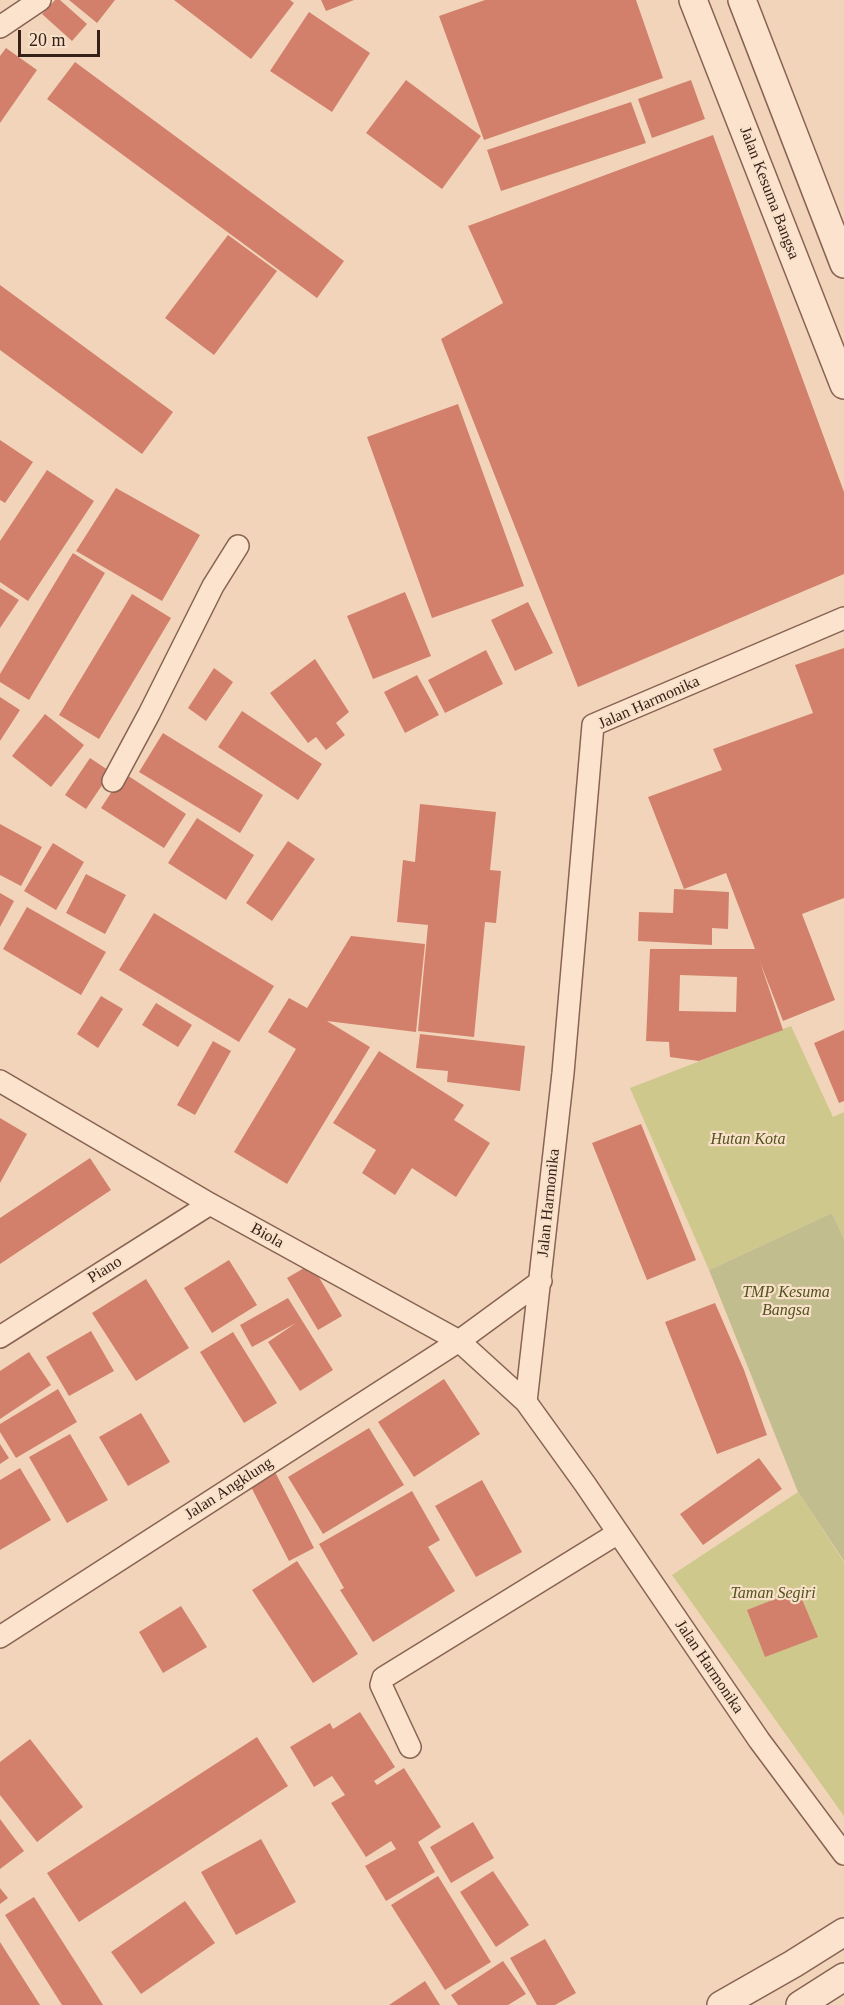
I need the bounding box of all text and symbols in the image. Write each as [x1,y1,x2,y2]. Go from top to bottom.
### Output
scale bar [21,18,104,56]
text: 20 m [29,30,66,50]
street label: Jalan Kesuma Bangsa [735,124,803,262]
street label: Jalan Harmonika [595,672,703,734]
park label: Hutan Kota [710,1130,786,1150]
street label: Jalan Harmonika [534,1148,564,1258]
street label: Biola [247,1219,287,1253]
street label: Piano [84,1252,126,1288]
park label: TMP Kesuma Bangsa [742,1283,830,1321]
street label: Jalan Angklung [181,1453,277,1525]
park label: Taman Segiri [730,1584,816,1604]
street label: Jalan Harmonika [671,1617,747,1717]

